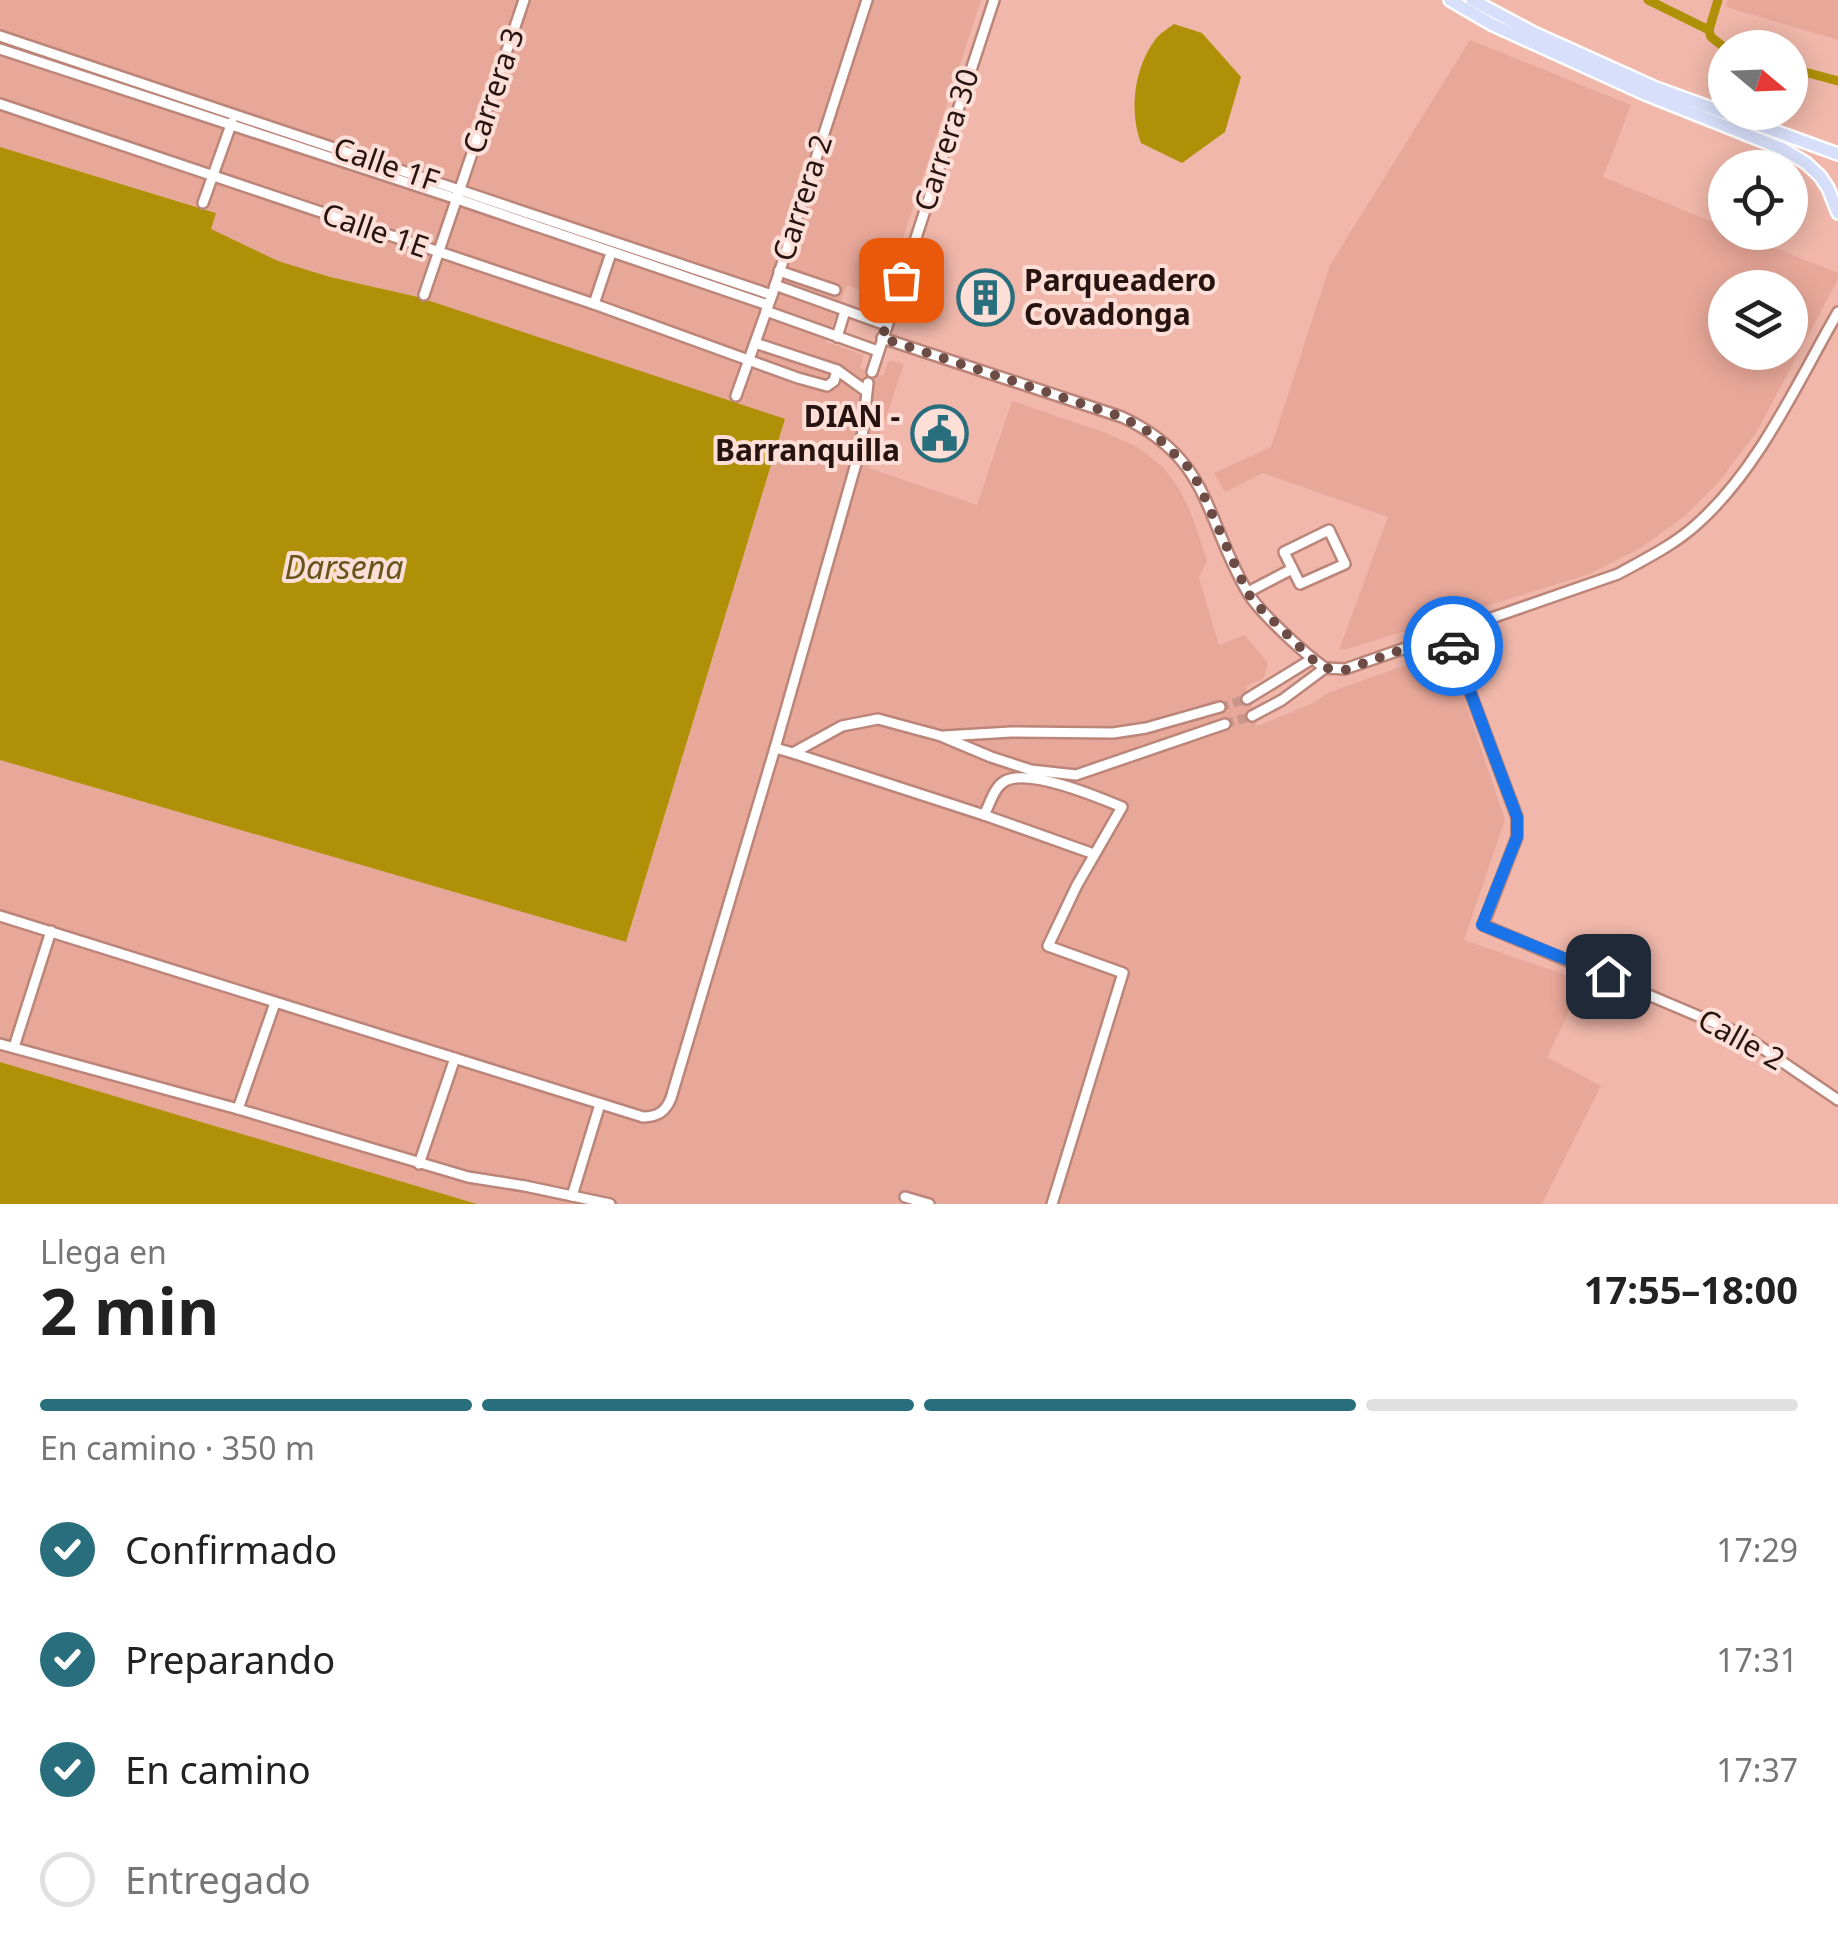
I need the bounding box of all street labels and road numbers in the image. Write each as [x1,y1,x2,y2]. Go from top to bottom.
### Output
street label: Carrera 3 [452,22,533,159]
street label: Carrera 30 [903,63,988,216]
street label: Calle 1F [328,126,445,201]
street label: Carrera 2 [762,129,841,266]
street label: Calle 1E [317,192,434,267]
street label: Calle 2 [1691,998,1792,1079]

